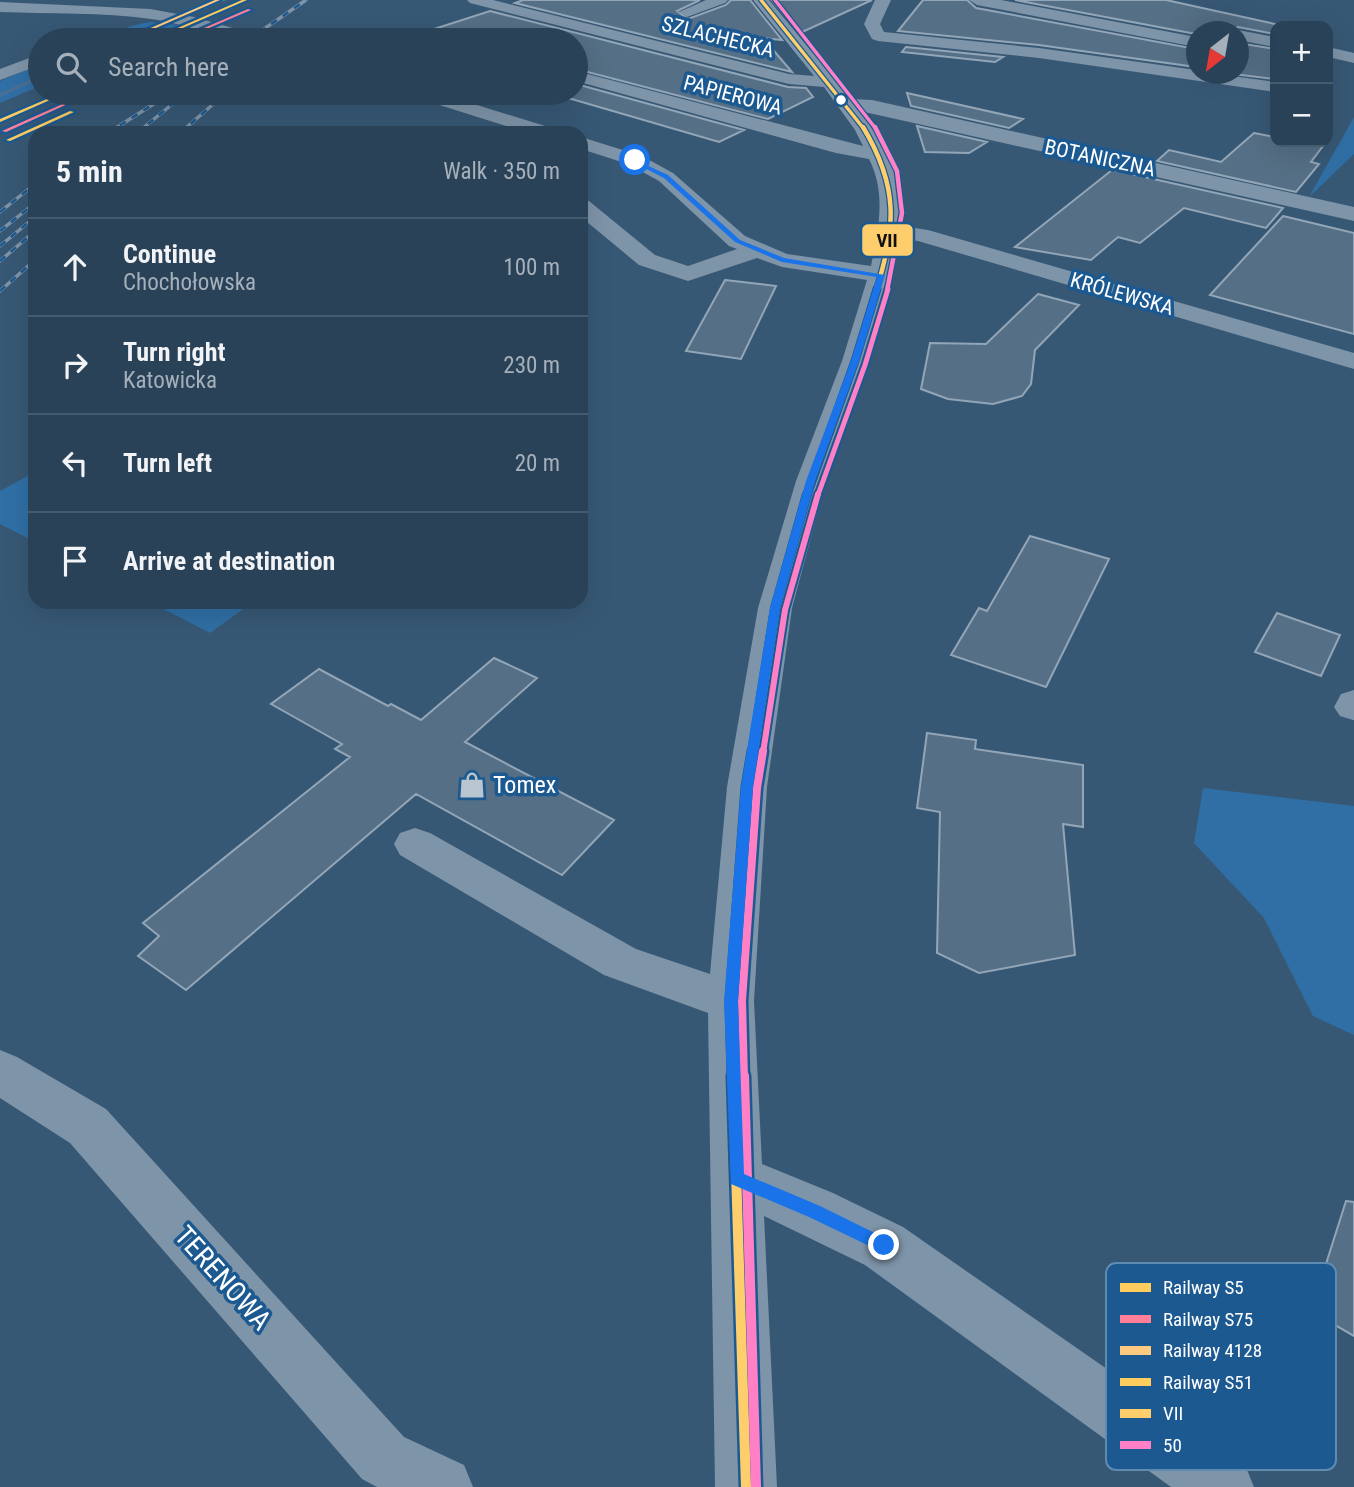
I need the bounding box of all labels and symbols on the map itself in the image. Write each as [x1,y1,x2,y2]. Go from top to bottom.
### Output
street label: SZLACHECKA [659,11,777,63]
north arrow [1186,21,1249,84]
street label: PAPIEROWA [681,70,785,120]
unlabelled marker [834,93,848,107]
street label: BOTANICZNA [1042,135,1158,181]
route start [619,144,650,175]
line badge: VII [861,223,914,257]
text: VII [876,229,898,252]
street label: KRÓLEWSKA [1068,268,1176,320]
shop icon: Tomex [457,770,487,800]
place label: Tomex [493,771,556,799]
street label: TERENOWA [168,1219,278,1337]
route end [868,1229,899,1260]
legend [1106,1263,1336,1470]
text: Railway S5 [1163,1276,1244,1299]
text: Railway S75 [1163,1308,1253,1331]
text: Railway 4128 [1163,1339,1262,1362]
text: Railway S51 [1163,1371,1253,1394]
text: VII [1163,1402,1183,1425]
text: 50 [1163,1434,1182,1457]

